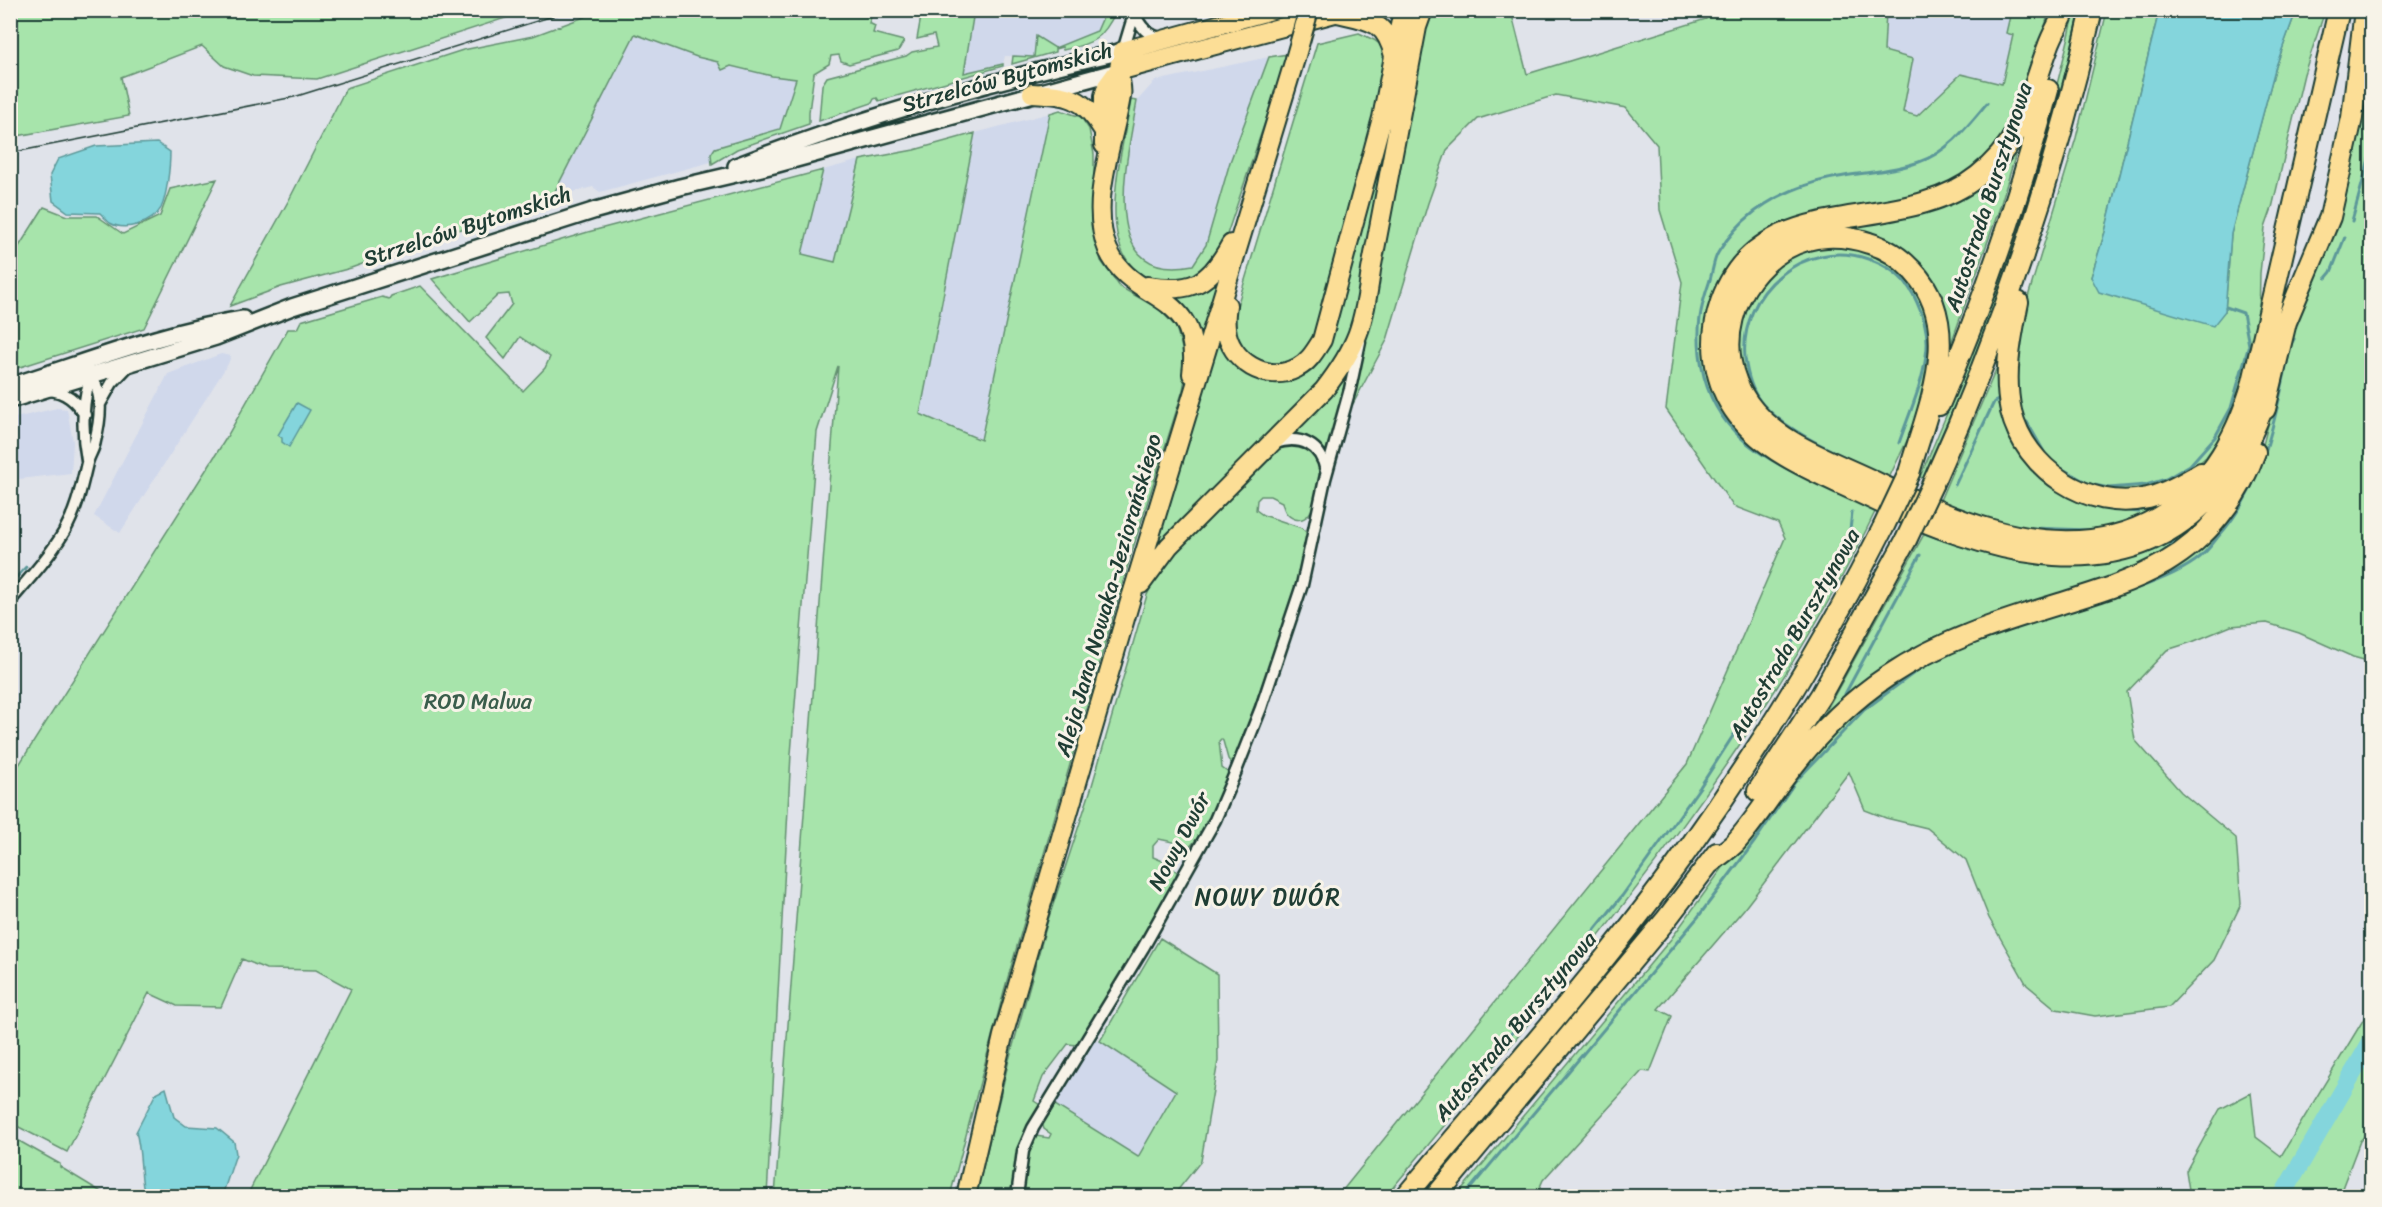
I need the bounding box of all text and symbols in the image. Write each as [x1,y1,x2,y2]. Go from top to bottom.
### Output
street label: Strzelców Bytomskich [897,30,1117,124]
street label: Autostrada Bursztynowa [1932,76,2044,318]
street label: Strzelców Bytomskich [358,174,576,278]
street label: Aleja Jana Nowaka-Jeziorańskiego [1043,429,1173,762]
street label: Autostrada Bursztynowa [1717,520,1871,748]
park label: ROD Malwa [424,682,533,721]
street label: Nowy Dwór [1137,783,1222,898]
district label: NOWY DWÓR [1195,876,1341,918]
street label: Autostrada Bursztynowa [1423,921,1607,1131]

